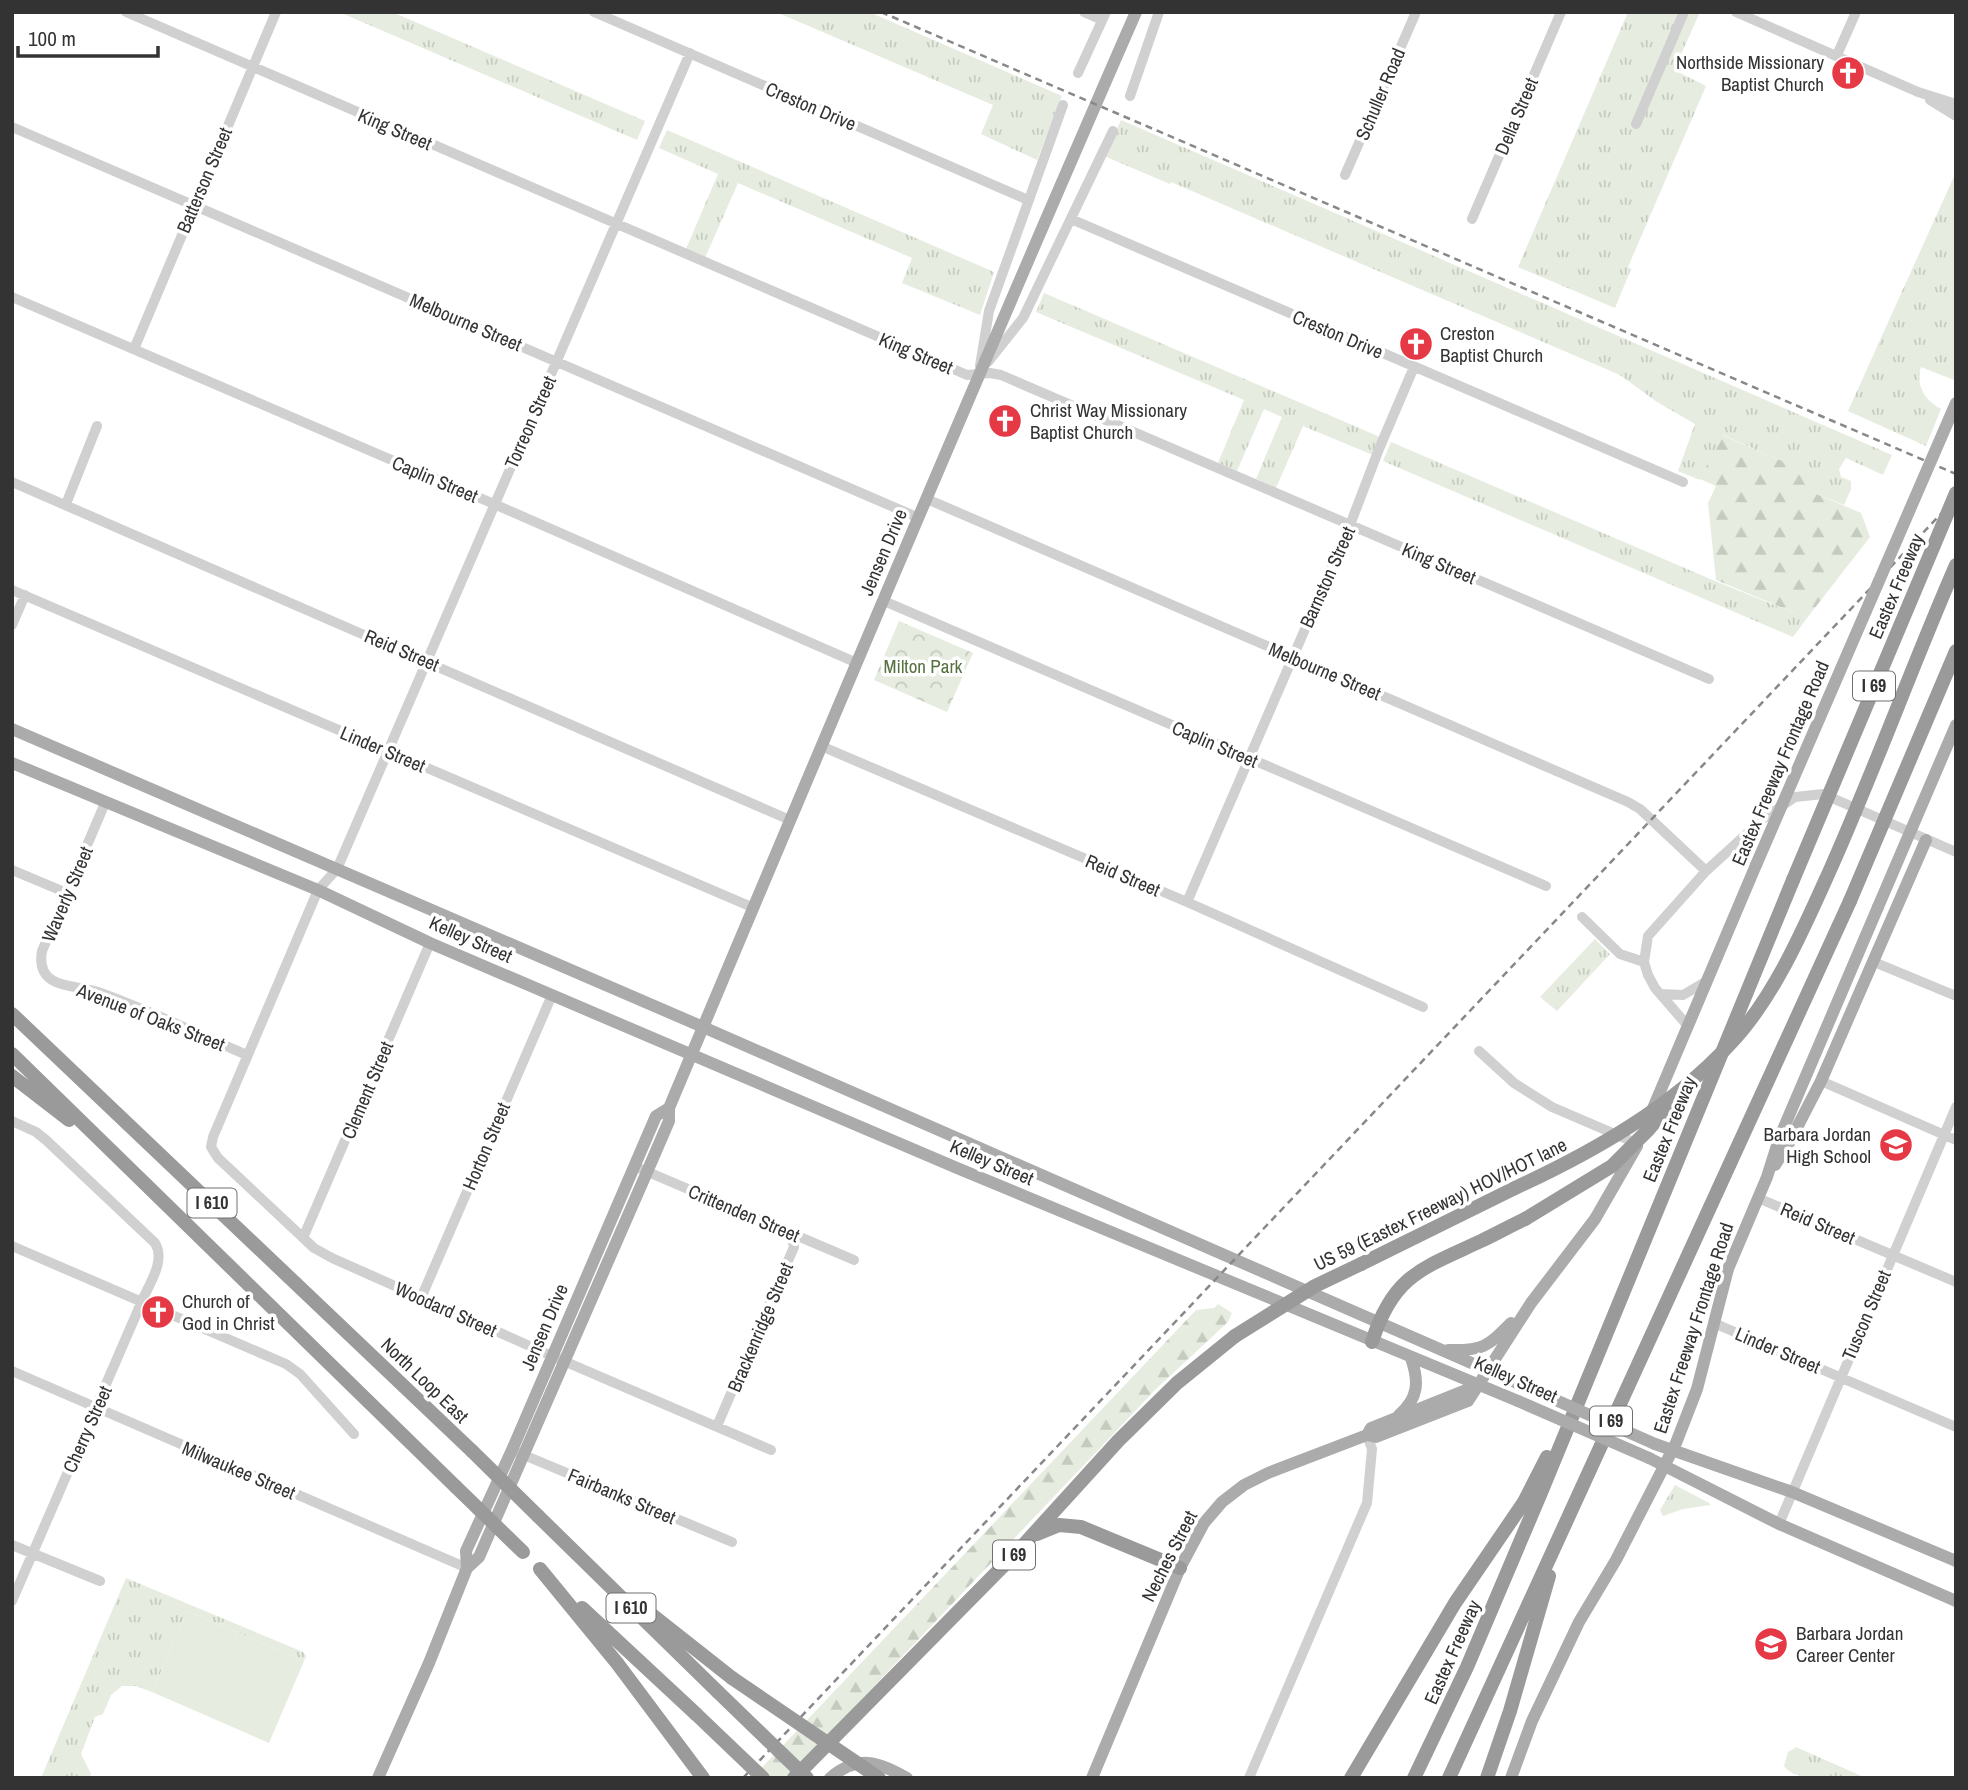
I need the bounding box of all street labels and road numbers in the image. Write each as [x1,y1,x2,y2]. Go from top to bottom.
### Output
street label: Schuller Road [1349,44,1411,144]
street label: Della Street [1488,73,1544,159]
street label: Creston Drive [762,75,860,137]
street label: King Street [354,102,437,156]
street label: Batterson Street [170,122,238,237]
street label: Melbourne Street [406,287,527,358]
street label: Creston Drive [1289,303,1387,365]
street label: King Street [875,326,958,380]
street label: Torreon Street [498,371,562,472]
street label: Caplin Street [388,449,483,509]
street label: Jensen Drive [853,505,913,599]
street label: Barnston Street [1293,522,1361,632]
street label: Eastex Freeway [1862,529,1930,642]
street label: King Street [1398,536,1481,590]
street label: Reid Street [361,623,444,678]
street label: Melbourne Street [1265,636,1386,707]
street label: Eastex Freeway Frontage Road [1725,657,1835,869]
road number: I 69 [1853,672,1895,700]
street label: Caplin Street [1168,714,1263,774]
street label: Linder Street [336,719,430,779]
street label: Waverly Street [35,842,99,946]
street label: Reid Street [1082,848,1165,903]
street label: Kelley Street [425,909,517,969]
street label: Avenue of Oaks Street [72,976,229,1057]
street label: Clement Street [335,1036,400,1143]
street label: Eastex Freeway [1636,1072,1702,1186]
street label: Horton Street [456,1098,516,1194]
street label: US 59 (Eastex Freeway) HOV/HOT lane [1309,1131,1571,1277]
street label: Kelley Street [946,1133,1038,1191]
street label: Crittenden Street [684,1178,804,1248]
road number: I 610 [188,1188,236,1218]
street label: Reid Street [1777,1196,1860,1251]
street label: Eastex Freeway Frontage Road [1647,1219,1739,1437]
street label: Brackenridge Street [721,1258,799,1396]
street label: Tuscon Street [1835,1265,1897,1364]
street label: Woodard Street [391,1275,502,1343]
street label: Jensen Drive [514,1280,574,1374]
street label: Linder Street [1731,1320,1825,1380]
street label: North Loop East [375,1332,475,1429]
street label: Kelley Street [1470,1349,1562,1409]
street label: Cherry Street [56,1381,118,1477]
road number: I 69 [1590,1406,1632,1436]
street label: Milwaukee Street [179,1435,300,1506]
street label: Fairbanks Street [564,1462,680,1531]
street label: Neches Street [1135,1506,1203,1606]
road number: I 69 [993,1540,1035,1570]
road number: I 610 [606,1594,656,1623]
street label: Eastex Freeway [1417,1595,1487,1708]

